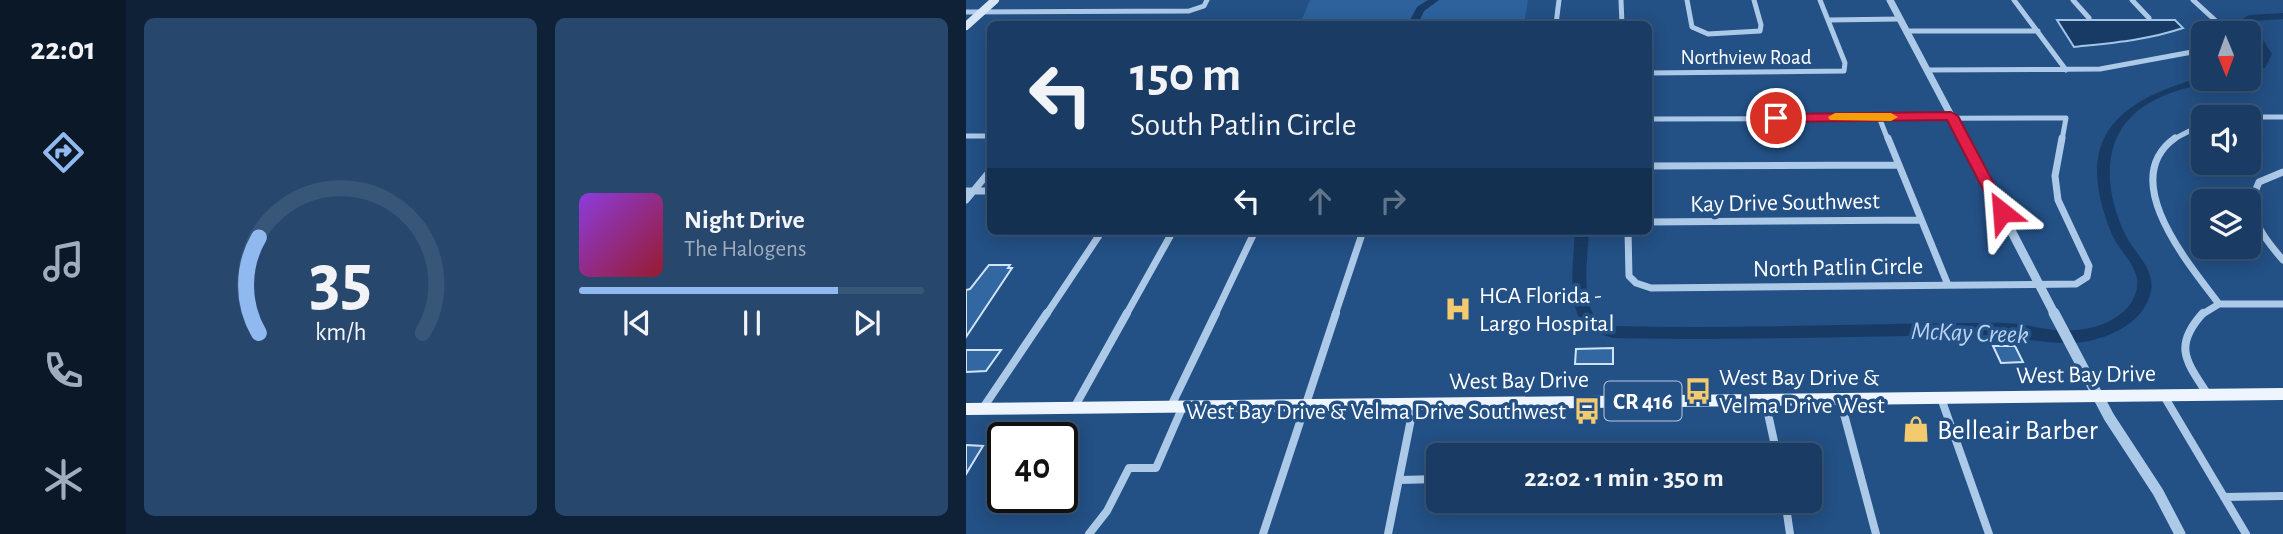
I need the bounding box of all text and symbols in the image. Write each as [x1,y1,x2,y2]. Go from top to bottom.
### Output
north arrow [2191,21,2261,91]
map controls [2191,21,2261,259]
text: 22:01 [30,33,96,65]
street label: Northview Road [1680,47,1812,68]
icon: left [1015,49,1106,140]
text: 150 m [1130,51,1241,100]
pin [1746,88,1806,148]
icon: arrive [1757,99,1795,137]
button: sound [2191,105,2261,175]
text: South Patlin Circle [1130,109,1357,141]
icon: directions [39,128,88,177]
position arrow [1965,175,2039,249]
icon: left [1228,182,1266,220]
icon: ahead [1301,182,1339,220]
icon: right [1374,182,1412,220]
street label: Kay Drive Southwest [1690,189,1880,217]
button: layers [2191,189,2261,259]
text: Night Drive [684,207,805,233]
icon: music [39,237,88,286]
text: The Halogens [684,238,806,261]
text: 35 [309,245,372,318]
street label: North Patlin Circle [1753,255,1923,281]
place label: HCA Florida - Largo Hospital [1479,284,1614,336]
hospital icon: HCA Florida - Largo Hospital [1443,294,1473,324]
icon: previous [618,304,656,342]
icon: pause [733,304,771,342]
icon: next [848,304,886,342]
water label: McKay Creek [1911,318,2029,348]
text: km/h [315,320,366,345]
icon: phone [39,346,88,395]
street label: West Bay Drive [2016,362,2156,388]
place label: West Bay Drive & Velma Drive West [1719,366,1885,418]
street label: West Bay Drive [1449,368,1589,394]
bus stop icon: West Bay Drive & Velma Drive West [1683,376,1713,406]
road number: CR 416 [1604,382,1682,420]
bus stop icon: West Bay Drive & Velma Drive Southwest [1572,396,1602,426]
place label: West Bay Drive & Velma Drive Southwest [1186,400,1566,424]
shop icon: Belleair Barber [1901,414,1931,444]
place label: Belleair Barber [1937,417,2098,445]
speed limit sign: 40 [987,422,1078,513]
icon: climate [39,455,88,504]
text: 22:02 · 1 min · 350 m [1524,465,1724,491]

